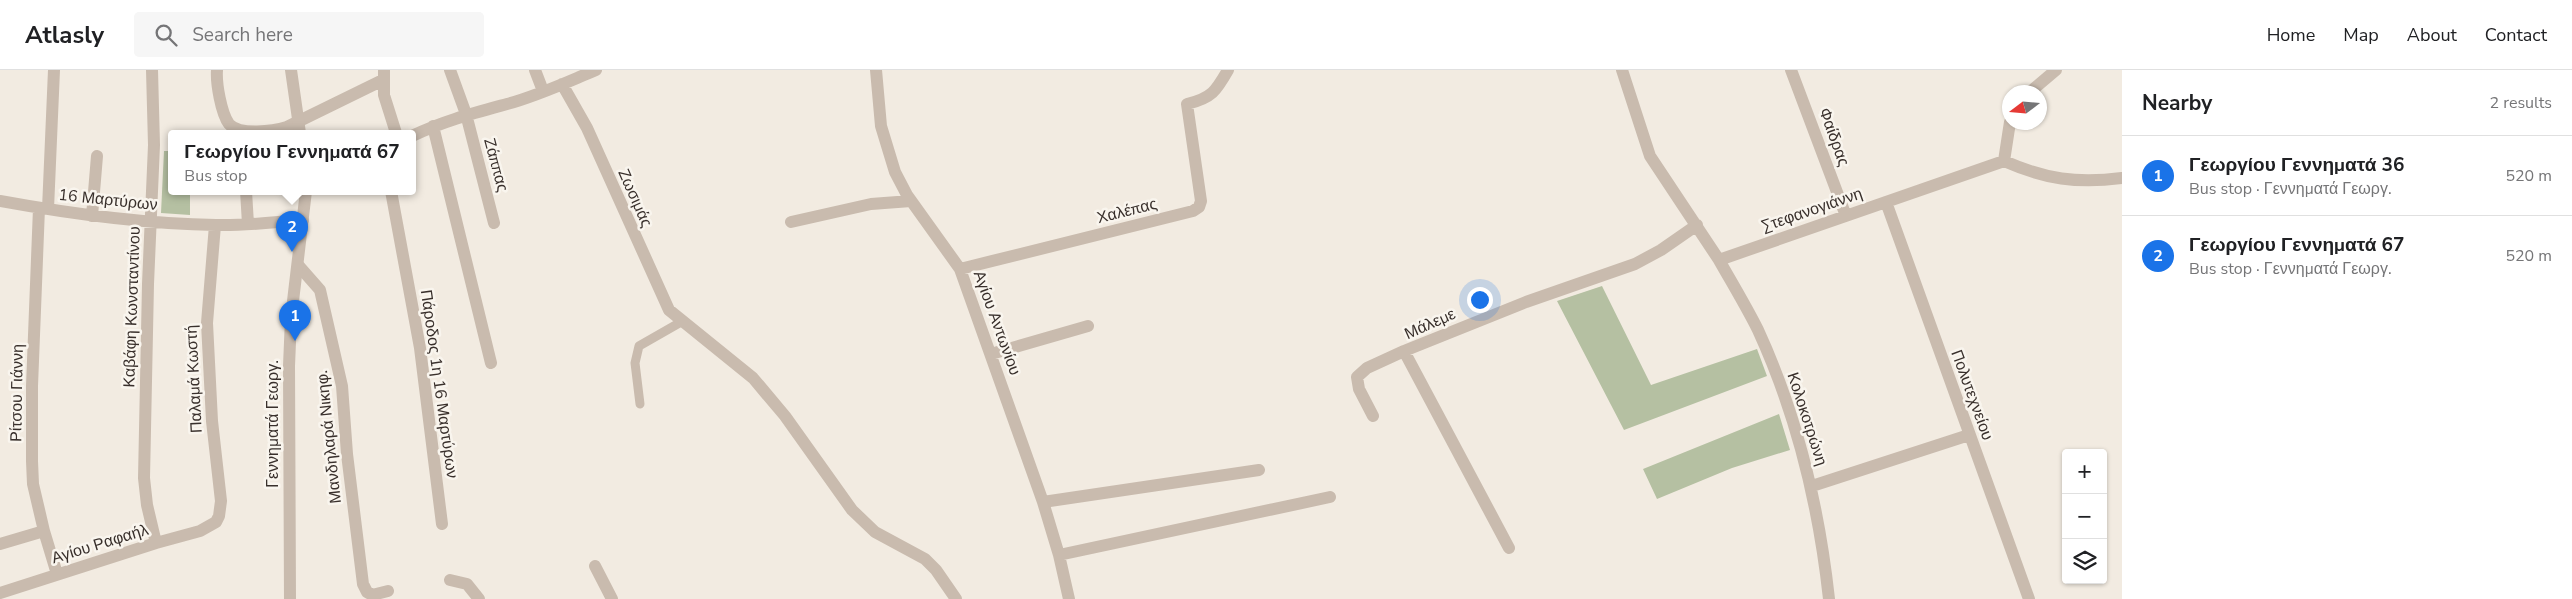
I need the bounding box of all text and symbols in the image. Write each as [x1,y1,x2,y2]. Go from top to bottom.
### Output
search box [134,12,484,57]
text: Atlasly [25,19,104,51]
icon: search [152,21,180,49]
text: Search here [192,22,293,48]
text: Home [2267,23,2315,47]
text: Map [2343,23,2379,47]
text: About [2407,23,2457,47]
text: Contact [2485,23,2547,47]
north arrow [2002,85,2047,130]
text: Nearby [2142,89,2212,117]
text: 2 results [2490,92,2552,114]
street label: Φαίδρας [1813,105,1855,169]
popup [168,130,416,195]
street label: Ζάππας [478,136,514,195]
text: Γεωργίου Γεννηματά 67 [184,139,400,165]
text: Γεωργίου Γεννηματά 36 [2189,152,2404,178]
text: Bus stop [184,165,247,187]
street label: Ζωσιμάς [612,165,658,231]
text: 1 [2153,165,2163,187]
text: 520 m [2505,165,2552,187]
text: Bus stop · Γεννηματά Γεωργ. [2189,178,2392,200]
street label: Στεφανογιάννη [1759,182,1865,238]
street label: 16 Μαρτύρων [57,184,159,216]
street label: Χαλέπας [1095,193,1160,229]
pin: 2 [276,211,308,252]
street label: Καβάφη Κωνσταντίνου [118,226,146,388]
text: Γεωργίου Γεννηματά 67 [2189,232,2404,258]
text: 2 [2153,245,2163,267]
text: 520 m [2505,245,2552,267]
text: Bus stop · Γεννηματά Γεωργ. [2189,258,2392,280]
street label: Αγίου Αντωνίου [968,268,1026,378]
your location [1467,287,1493,313]
street label: Πάροδος 1η 16 Μαρτύρων [415,288,463,480]
pin: 1 [279,300,311,341]
street label: Μάλεμε [1401,303,1459,345]
street label: Παλαμά Κωστή [180,324,208,434]
street label: Ρίτσου Γιάννη [5,344,29,442]
street label: Πολυτεχνείου [1945,347,1999,443]
street label: Γεννηματά Γεωργ. [262,360,284,488]
street label: Μανδηλαρά Νικηφ. [311,369,347,505]
street label: Κολοκοτρώνη [1782,369,1832,469]
map controls [2062,449,2107,584]
button: + [2062,449,2107,494]
button: − [2062,494,2107,539]
street label: Αγίου Ραφαήλ [49,519,151,569]
button: layers [2062,539,2107,584]

